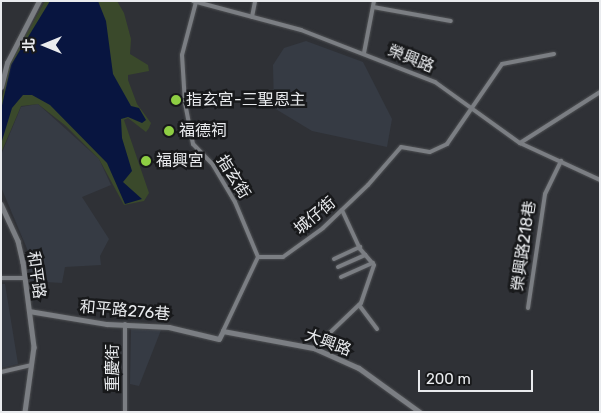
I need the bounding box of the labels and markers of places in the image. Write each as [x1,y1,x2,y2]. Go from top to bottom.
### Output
place label: 指玄宮-三聖恩主 [186,90,306,110]
marker: 指玄宮-三聖恩主 [170,94,182,106]
place label: 福德祠 [179,121,227,141]
marker: 福德祠 [163,125,175,137]
place label: 福興宮 [156,151,204,171]
marker: 福興宮 [140,155,152,167]

